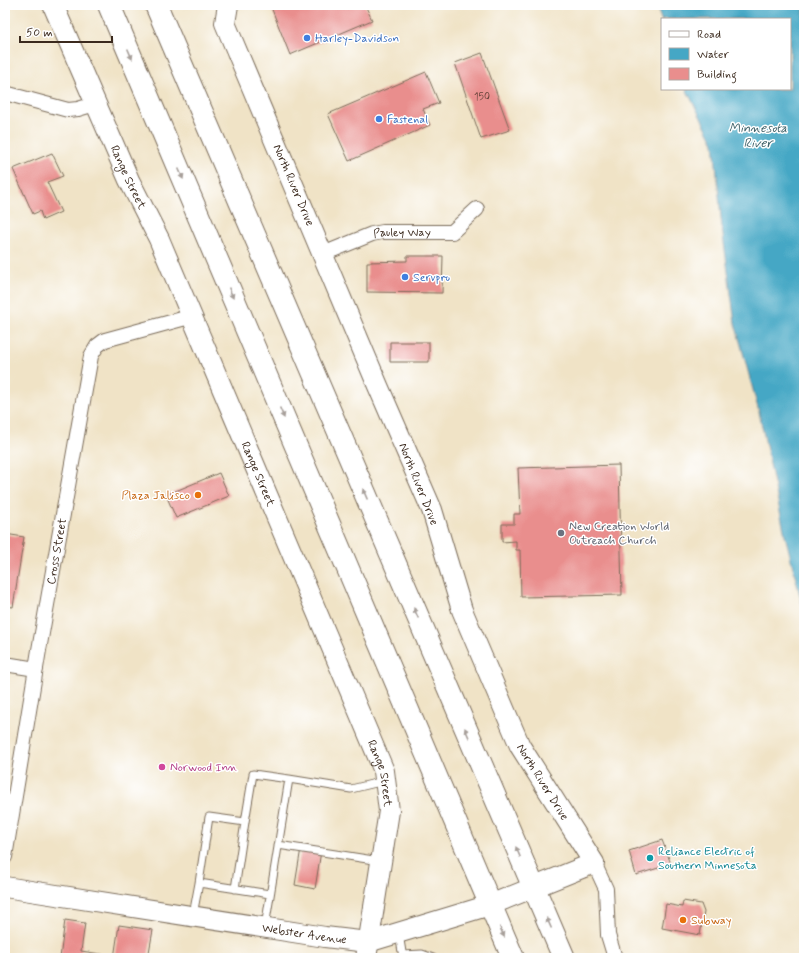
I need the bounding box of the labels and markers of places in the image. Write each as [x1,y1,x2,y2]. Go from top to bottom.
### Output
place label: Harley-Davidson [315,31,399,47]
marker: Harley-Davidson [302,33,312,43]
place label: Fastenal [387,112,428,128]
marker: Fastenal [374,114,384,124]
place label: Servpro [413,270,450,286]
marker: Servpro [400,272,410,282]
place label: Plaza Jalisco [121,488,190,504]
marker: Plaza Jalisco [193,490,203,500]
place label: New Creation World Outreach Church [569,519,669,549]
marker: New Creation World Outreach Church [556,528,566,538]
place label: Norwood Inn [170,760,238,776]
marker: Norwood Inn [157,762,167,772]
place label: Reliance Electric of Southern Minnesota [658,844,757,874]
marker: Reliance Electric of Southern Minnesota [645,853,655,863]
place label: Subway [691,913,732,929]
marker: Subway [678,915,688,925]

